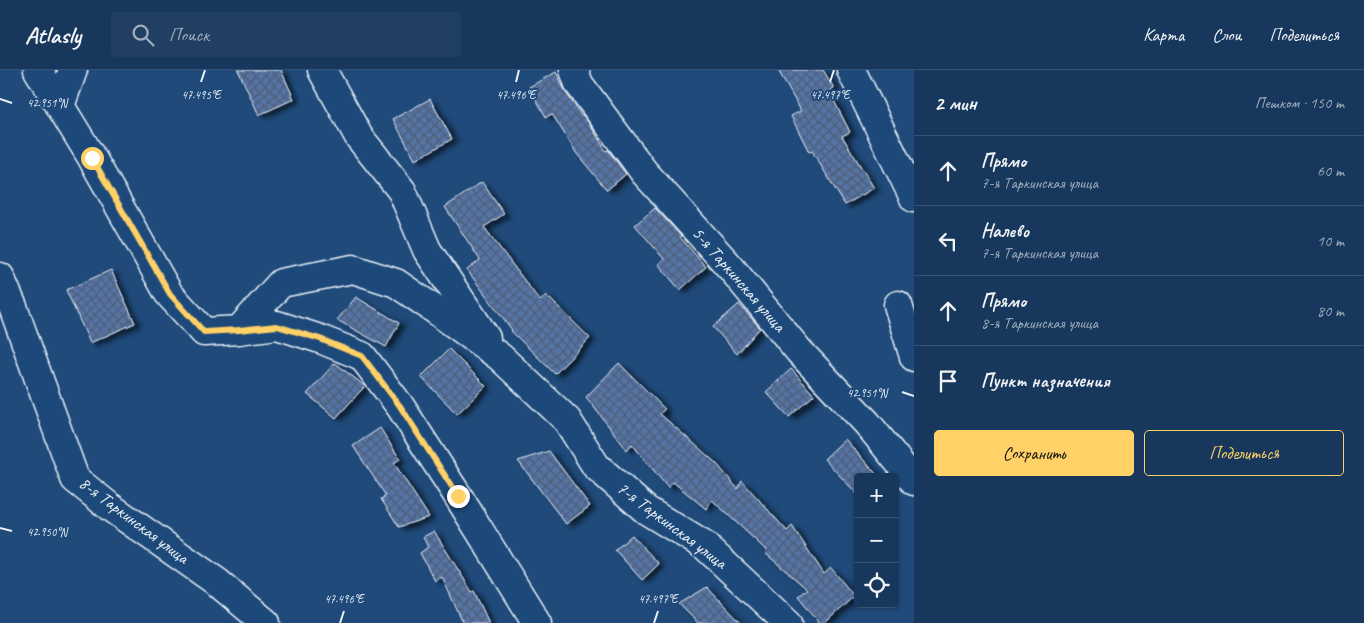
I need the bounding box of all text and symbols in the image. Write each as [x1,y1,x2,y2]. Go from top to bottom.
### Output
search box [111,12,461,57]
text: Atlasly [25,20,81,50]
icon: search [129,21,157,49]
text: Поиск [169,23,209,47]
text: Карта [1143,24,1184,46]
text: Слои [1212,24,1241,46]
text: Поделиться [1269,24,1339,46]
text: 47.495°E [181,87,222,103]
text: 47.496°E [496,87,537,103]
text: 47.497°E [810,87,851,103]
text: 2 мин [934,90,977,116]
text: Пешком · 150 m [1255,93,1344,113]
text: 42.951°N [27,95,69,111]
route start [81,147,104,170]
text: Прямо [981,149,1026,173]
icon: ahead [934,157,962,185]
text: 60 m [1317,161,1344,181]
text: 7-я Таркинская улица [981,173,1098,193]
text: Налево [981,219,1029,243]
street label: 5-я Таркинская улица [688,222,792,337]
icon: left [934,227,962,255]
text: 10 m [1317,231,1344,251]
text: 7-я Таркинская улица [981,243,1098,263]
text: Прямо [981,289,1026,313]
icon: ahead [934,297,962,325]
text: 80 m [1317,301,1344,321]
text: 8-я Таркинская улица [981,313,1098,333]
icon: arrive [934,367,962,395]
text: Пункт назначения [981,369,1110,393]
text: 42.951°N [847,385,889,401]
button: Сохранить [934,430,1134,476]
button: Поделиться [1144,430,1344,476]
street label: 8-я Таркинская улица [75,472,195,569]
map controls [854,473,899,608]
button: + [854,473,899,518]
street label: 7-я Таркинская улица [613,477,733,574]
route end [447,485,470,508]
button: − [854,518,899,563]
text: 42.950°N [27,524,69,540]
button: locate [854,563,899,608]
text: 47.496°E [324,591,365,607]
text: 47.497°E [638,591,679,607]

